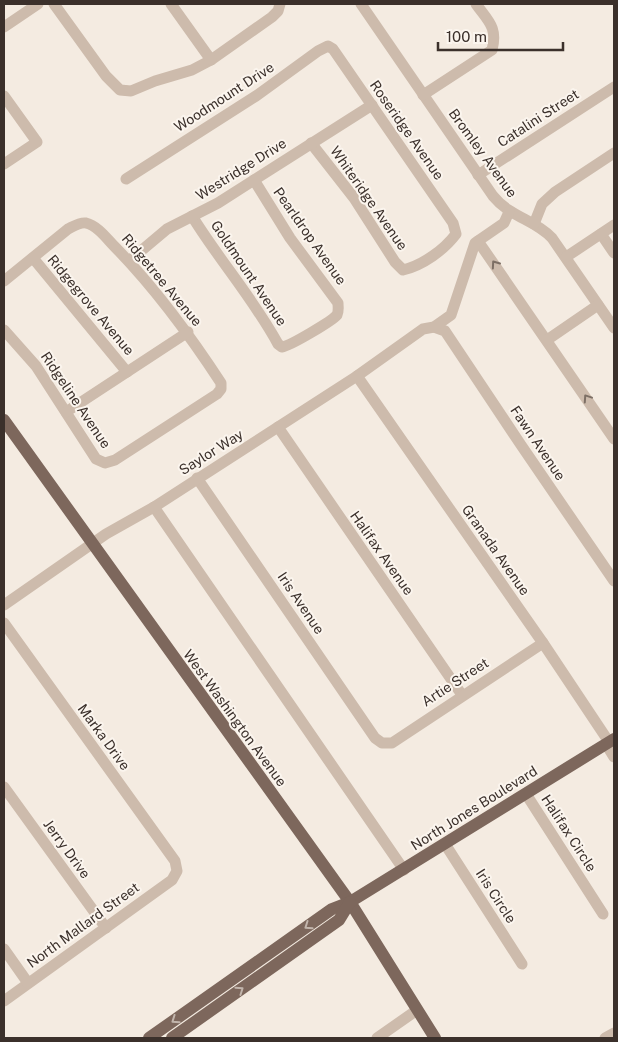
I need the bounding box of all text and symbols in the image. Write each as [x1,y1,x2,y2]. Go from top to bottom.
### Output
scale bar [438,20,563,52]
text: 100 m [446,28,487,45]
street label: Woodmount Drive [171,59,277,135]
street label: Roseridge Avenue [367,77,447,183]
street label: Catalini Street [494,86,582,150]
street label: Bromley Avenue [446,106,520,200]
street label: Westridge Drive [193,135,289,203]
street label: Whiteridge Avenue [327,143,411,253]
street label: Pearldrop Avenue [270,184,350,288]
street label: Goldmount Avenue [208,217,290,329]
street label: Ridgetree Avenue [119,231,205,329]
street label: Ridgegrove Avenue [44,252,138,358]
one-way arrow [492,261,501,270]
street label: Ridgeline Avenue [38,349,114,451]
one-way arrow [584,395,593,404]
street label: Fawn Avenue [507,403,569,483]
street label: Saylor Way [176,426,246,478]
street label: Granada Avenue [459,502,533,598]
street label: Halifax Avenue [347,508,417,598]
street label: Iris Avenue [274,569,328,637]
street label: West Washington Avenue [180,647,290,789]
street label: Artie Street [419,655,491,709]
street label: Marka Drive [75,701,133,773]
street label: North Jones Boulevard [408,763,540,853]
street label: Halifax Circle [538,792,600,874]
street label: Jerry Drive [40,816,94,882]
street label: Iris Circle [473,866,519,926]
street label: North Mallard Street [24,879,142,971]
one-way arrow [304,920,314,929]
one-way arrow [235,987,244,996]
one-way arrow [171,1014,181,1023]

